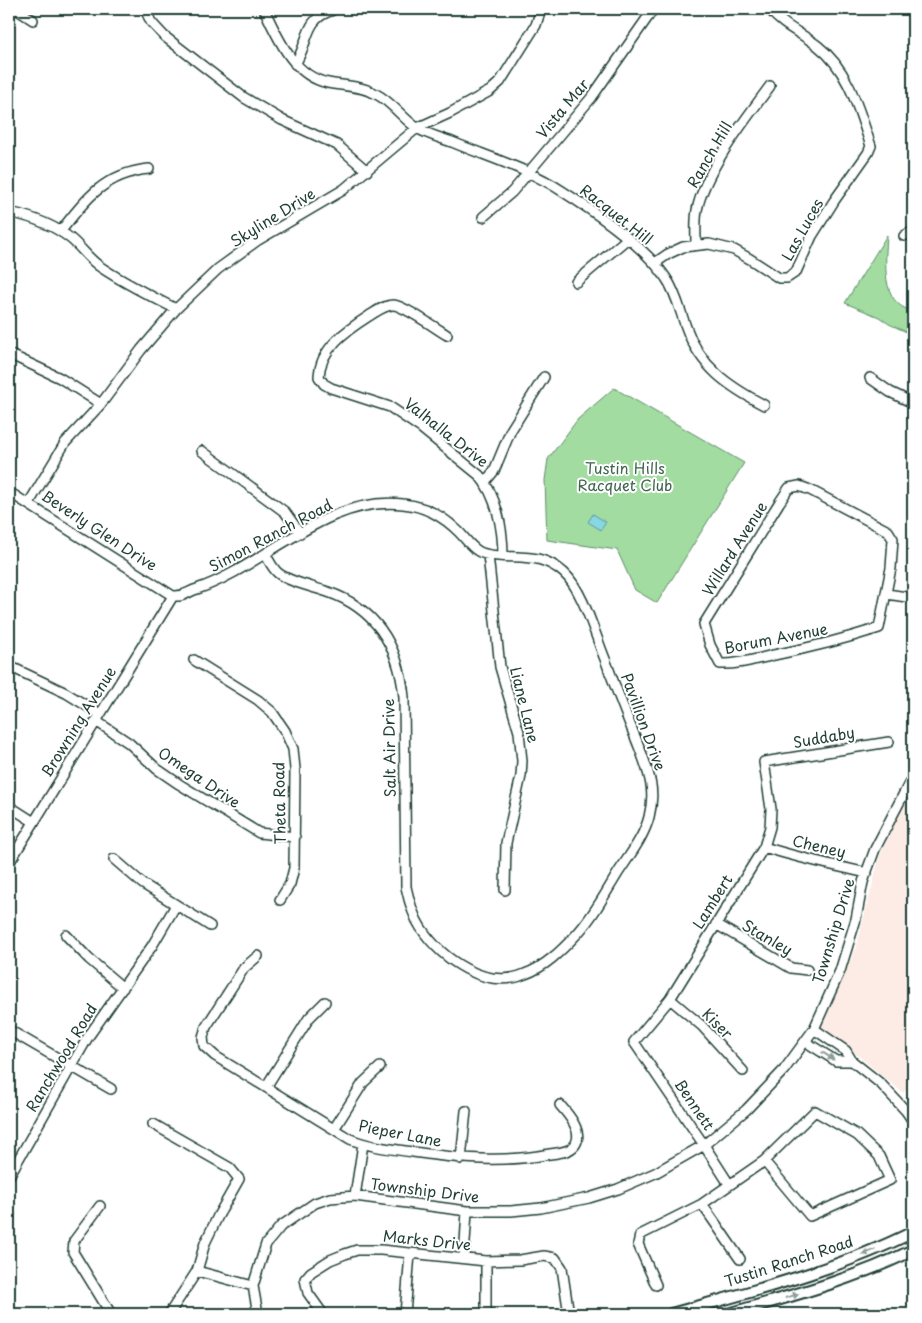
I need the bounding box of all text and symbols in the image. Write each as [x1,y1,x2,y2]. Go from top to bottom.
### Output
street label: Vista Mar [530,73,594,143]
street label: Ranch Hill [680,117,737,192]
street label: Racquet Hill [576,178,658,250]
street label: Skyline Drive [225,181,319,252]
street label: Las Luces [775,194,828,265]
street label: Valhalla Drive [400,392,494,472]
park label: Tustin Hills Racquet Club [578,456,672,496]
street label: Beverly Glen Drive [37,484,162,576]
street label: Simon Ranch Road [204,492,336,577]
street label: Willard Avenue [695,496,772,600]
street label: Borum Avenue [722,616,829,659]
street label: Browning Avenue [35,662,121,781]
street label: Liane Lane [505,664,546,745]
street label: Pavillion Drive [616,670,673,773]
street label: Salt Air Drive [376,698,401,798]
street label: Suddaby [791,720,856,753]
street label: Omega Drive [154,741,246,813]
street label: Theta Road [266,762,291,844]
street label: Cheney [790,828,848,863]
street label: Lambert [686,869,737,933]
street label: Township Drive [806,875,860,986]
street label: Stanley [738,913,797,960]
street label: Ranchwood Road [19,999,102,1116]
street label: Kiser [697,1002,739,1044]
one-way arrow [821,1051,834,1060]
street label: Bennett [670,1074,721,1134]
street label: Pieper Lane [357,1113,444,1152]
street label: Township Drive [369,1171,481,1208]
street label: Marks Drive [382,1223,472,1256]
street label: Tustin Ranch Road [721,1229,856,1292]
one-way arrow [861,1248,876,1256]
one-way arrow [785,1291,800,1299]

